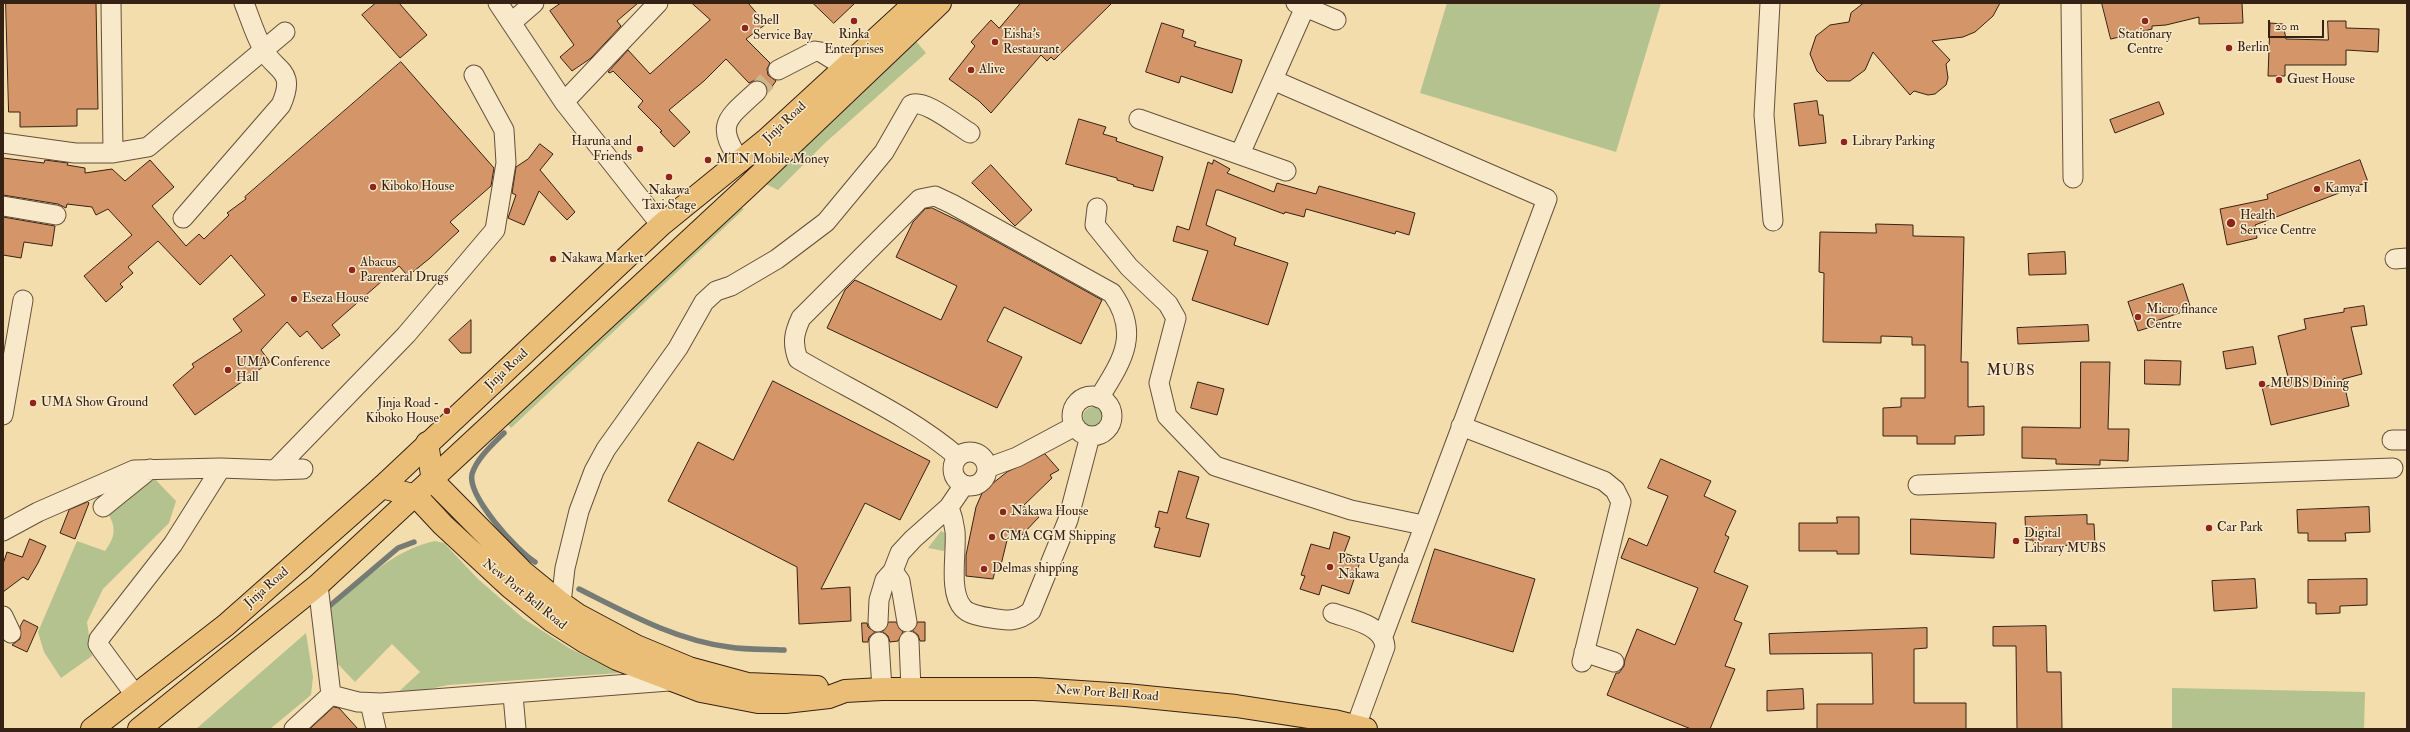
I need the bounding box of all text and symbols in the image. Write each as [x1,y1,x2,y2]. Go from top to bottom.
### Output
scale bar [2270,12,2326,38]
place label: Shell Service Bay [753,13,813,44]
marker: Rinka Enterprises [849,16,859,26]
marker: Stationary Centre [2140,16,2150,26]
text: 20 m [2275,19,2299,34]
marker: Shell Service Bay [740,23,750,33]
place label: Rinka Enterprises [824,27,884,58]
place label: Eisha's Restaurant [1003,27,1059,58]
place label: Stationary Centre [2118,27,2172,58]
marker: Eisha's Restaurant [990,37,1000,47]
place label: Berlin [2237,40,2269,56]
marker: Berlin [2224,43,2234,53]
place label: Alive [979,62,1005,78]
marker: Alive [966,65,976,75]
place label: Guest House [2287,72,2355,88]
marker: Guest House [2274,75,2284,85]
street label: Jinja Road [760,99,810,147]
place label: Haruna and Friends [571,134,632,165]
place label: Library Parking [1852,134,1935,150]
marker: Library Parking [1839,137,1849,147]
marker: Haruna and Friends [635,144,645,154]
place label: MTN Mobile Money [716,152,829,168]
marker: MTN Mobile Money [703,155,713,165]
marker: Nakawa Taxi Stage [664,172,674,182]
place label: Kiboko House [381,179,454,195]
place label: Kamya I [2325,181,2368,197]
marker: Kiboko House [368,182,378,192]
place label: Nakawa Taxi Stage [642,183,696,214]
marker: Kamya I [2312,184,2322,194]
place label: Health Service Centre [2240,208,2316,239]
marker: Health Service Centre [2225,217,2237,229]
place label: Nakawa Market [561,251,643,267]
marker: Nakawa Market [548,254,558,264]
place label: Abacus Parenteral Drugs [360,255,448,286]
marker: Abacus Parenteral Drugs [347,265,357,275]
place label: Eseza House [302,291,369,307]
marker: Eseza House [289,294,299,304]
place label: Micro finance Centre [2146,302,2218,333]
marker: Micro finance Centre [2133,312,2143,322]
street label: Jinja Road [482,346,532,394]
place label: UMA Conference Hall [236,355,330,386]
district label: MUBS [1986,363,2036,381]
marker: UMA Conference Hall [223,365,233,375]
place label: MUBS Dining [2270,376,2349,392]
marker: MUBS Dining [2257,379,2267,389]
place label: UMA Show Ground [41,395,148,411]
place label: Jinja Road - Kiboko House [366,396,439,427]
marker: UMA Show Ground [28,398,38,408]
marker: Jinja Road - Kiboko House [442,406,452,416]
place label: Nakawa House [1011,504,1088,520]
marker: Nakawa House [998,507,1008,517]
place label: Car Park [2217,520,2263,536]
marker: Car Park [2204,523,2214,533]
place label: Digital Library MUBS [2024,526,2106,557]
place label: CMA CGM Shipping [1000,529,1116,545]
marker: CMA CGM Shipping [987,532,997,542]
marker: Digital Library MUBS [2011,536,2021,546]
place label: Posta Uganda Nakawa [1338,552,1409,583]
street label: New Port Bell Road [479,556,569,634]
place label: Delmas shipping [992,561,1078,577]
marker: Posta Uganda Nakawa [1325,562,1335,572]
marker: Delmas shipping [979,564,989,574]
street label: Jinja Road [242,565,292,611]
street label: New Port Bell Road [1055,683,1159,705]

